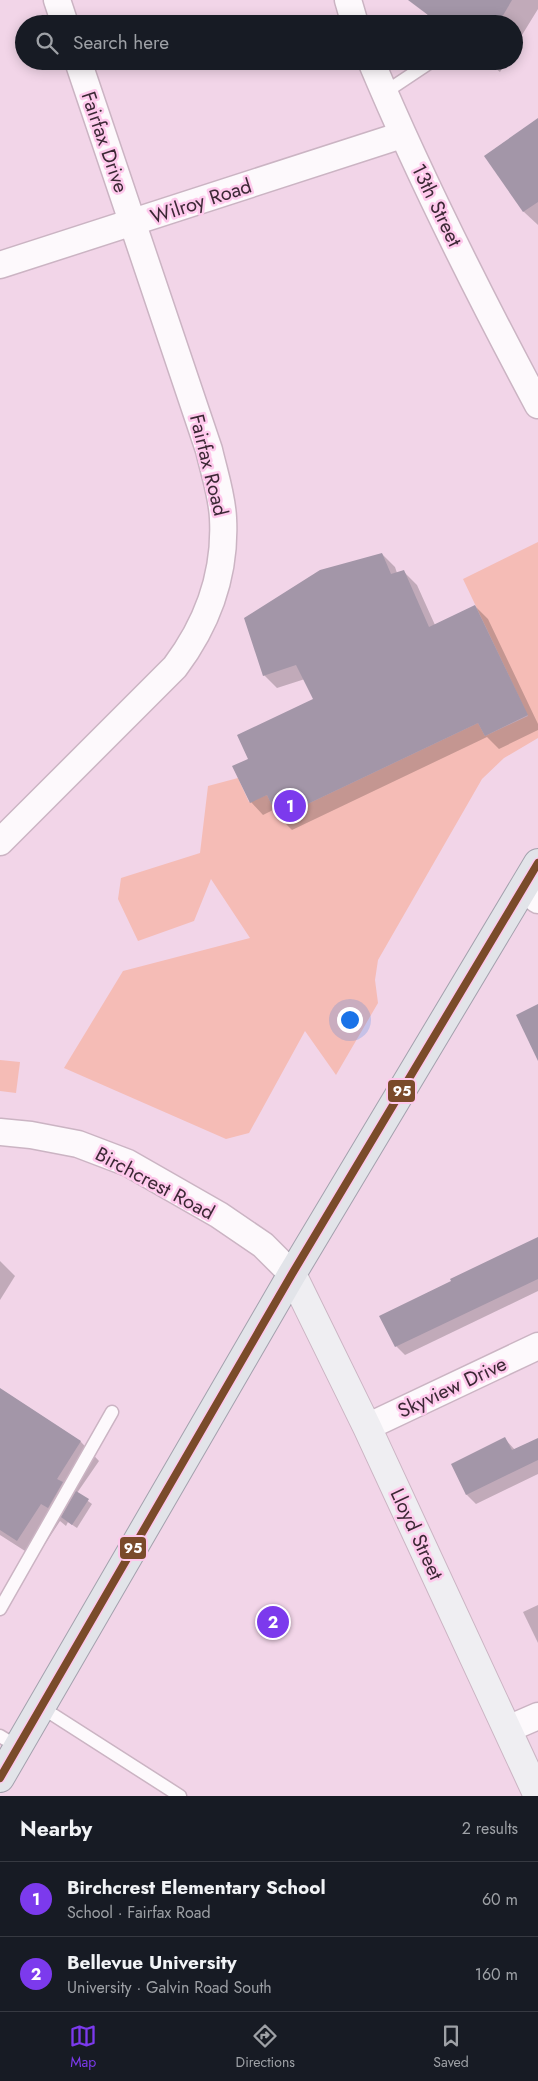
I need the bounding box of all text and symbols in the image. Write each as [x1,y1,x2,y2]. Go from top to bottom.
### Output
search box [15,15,523,70]
icon: search [33,29,61,57]
text: Search here [73,29,169,56]
street label: Fairfax Drive [74,88,135,197]
street label: 13th Street [404,159,469,252]
street label: Wilroy Road [147,172,255,231]
street label: Fairfax Road [182,411,235,519]
pin: 1 [274,787,306,825]
your location [337,1007,363,1033]
line badge: 95 [387,1079,416,1103]
text: 95 [393,1081,411,1101]
street label: Birchcrest Road [90,1140,220,1227]
street label: Skyview Drive [393,1349,512,1425]
street label: Lloyd Street [383,1484,451,1585]
line badge: 95 [119,1536,147,1560]
text: 95 [124,1538,142,1558]
pin: 2 [257,1603,289,1641]
text: Nearby [20,1814,92,1844]
text: 2 results [462,1817,518,1840]
text: Birchcrest Elementary School [67,1874,326,1901]
text: 1 [32,1888,40,1911]
text: 60 m [482,1888,518,1911]
text: School · Fairfax Road [67,1901,211,1924]
text: Bellevue University [67,1949,237,1976]
text: 2 [31,1963,41,1986]
text: 160 m [475,1963,518,1986]
text: University · Galvin Road South [67,1976,272,1999]
tab: Map [69,2022,97,2072]
tab: Directions [236,2022,295,2072]
tab: Saved [433,2022,469,2072]

